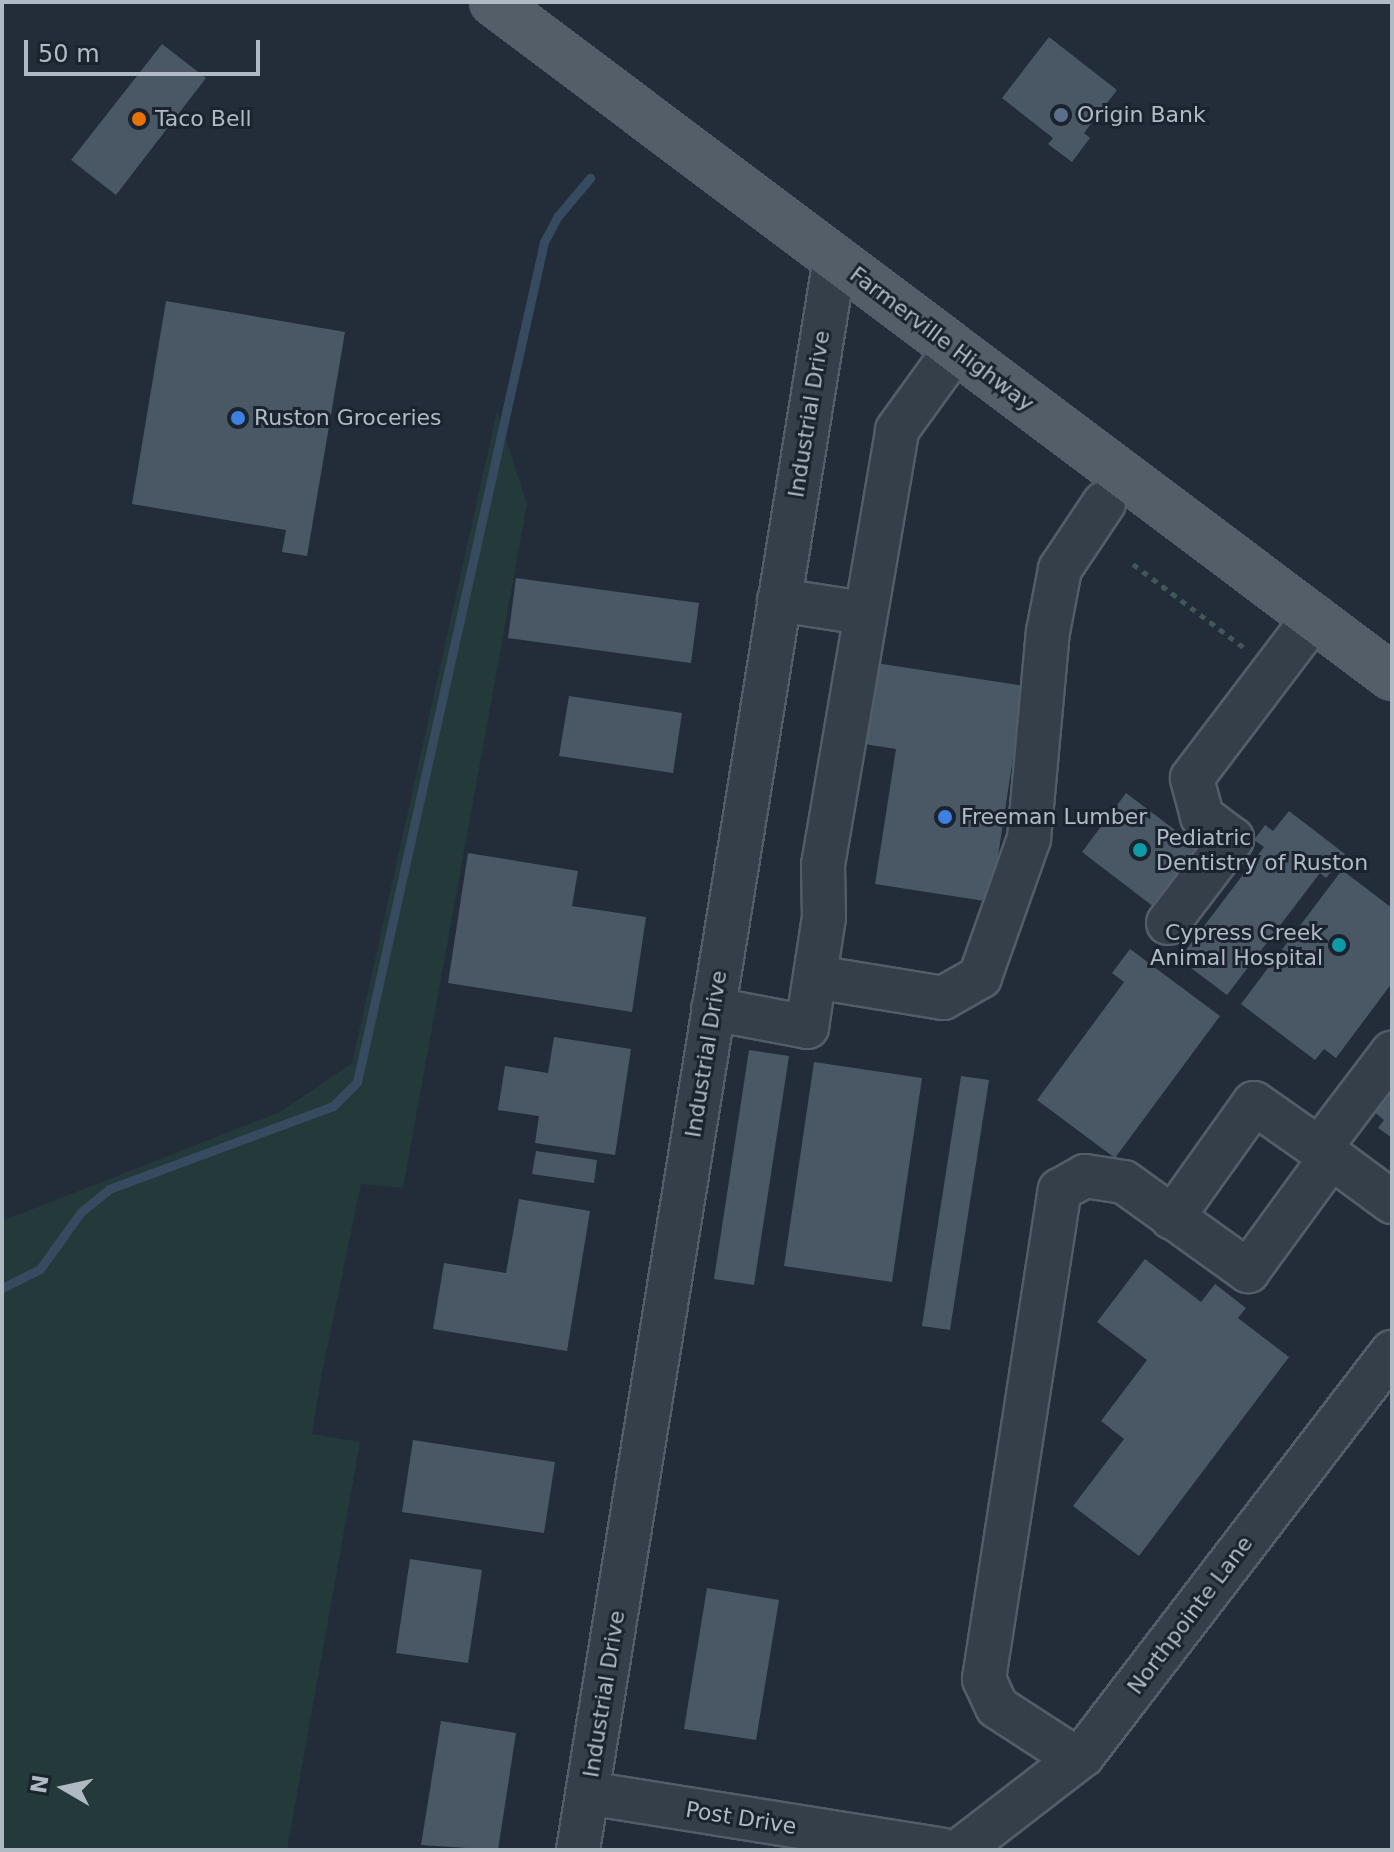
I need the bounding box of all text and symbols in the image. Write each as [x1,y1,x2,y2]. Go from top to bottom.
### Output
scale bar [28,24,264,74]
text: 50 m [38,40,100,68]
place label: Origin Bank [1077,102,1206,128]
place label: Taco Bell [155,106,252,132]
marker: Origin Bank [1052,106,1070,124]
marker: Taco Bell [130,110,148,128]
street label: Farmerville Highway [845,261,1039,417]
street label: Industrial Drive [783,329,835,499]
place label: Ruston Groceries [254,405,442,431]
marker: Ruston Groceries [229,409,247,427]
place label: Freeman Lumber [961,804,1147,830]
marker: Freeman Lumber [936,808,954,826]
place label: Pediatric Dentistry of Ruston [1156,824,1368,876]
marker: Pediatric Dentistry of Ruston [1131,841,1149,859]
place label: Cypress Creek Animal Hospital [1150,919,1323,970]
marker: Cypress Creek Animal Hospital [1330,936,1348,954]
street label: Industrial Drive [680,969,732,1139]
street label: Northpointe Lane [1122,1531,1258,1699]
street label: Industrial Drive [578,1609,630,1779]
north arrow [24,1748,104,1828]
text: N [26,1773,54,1795]
street label: Post Drive [684,1796,798,1840]

